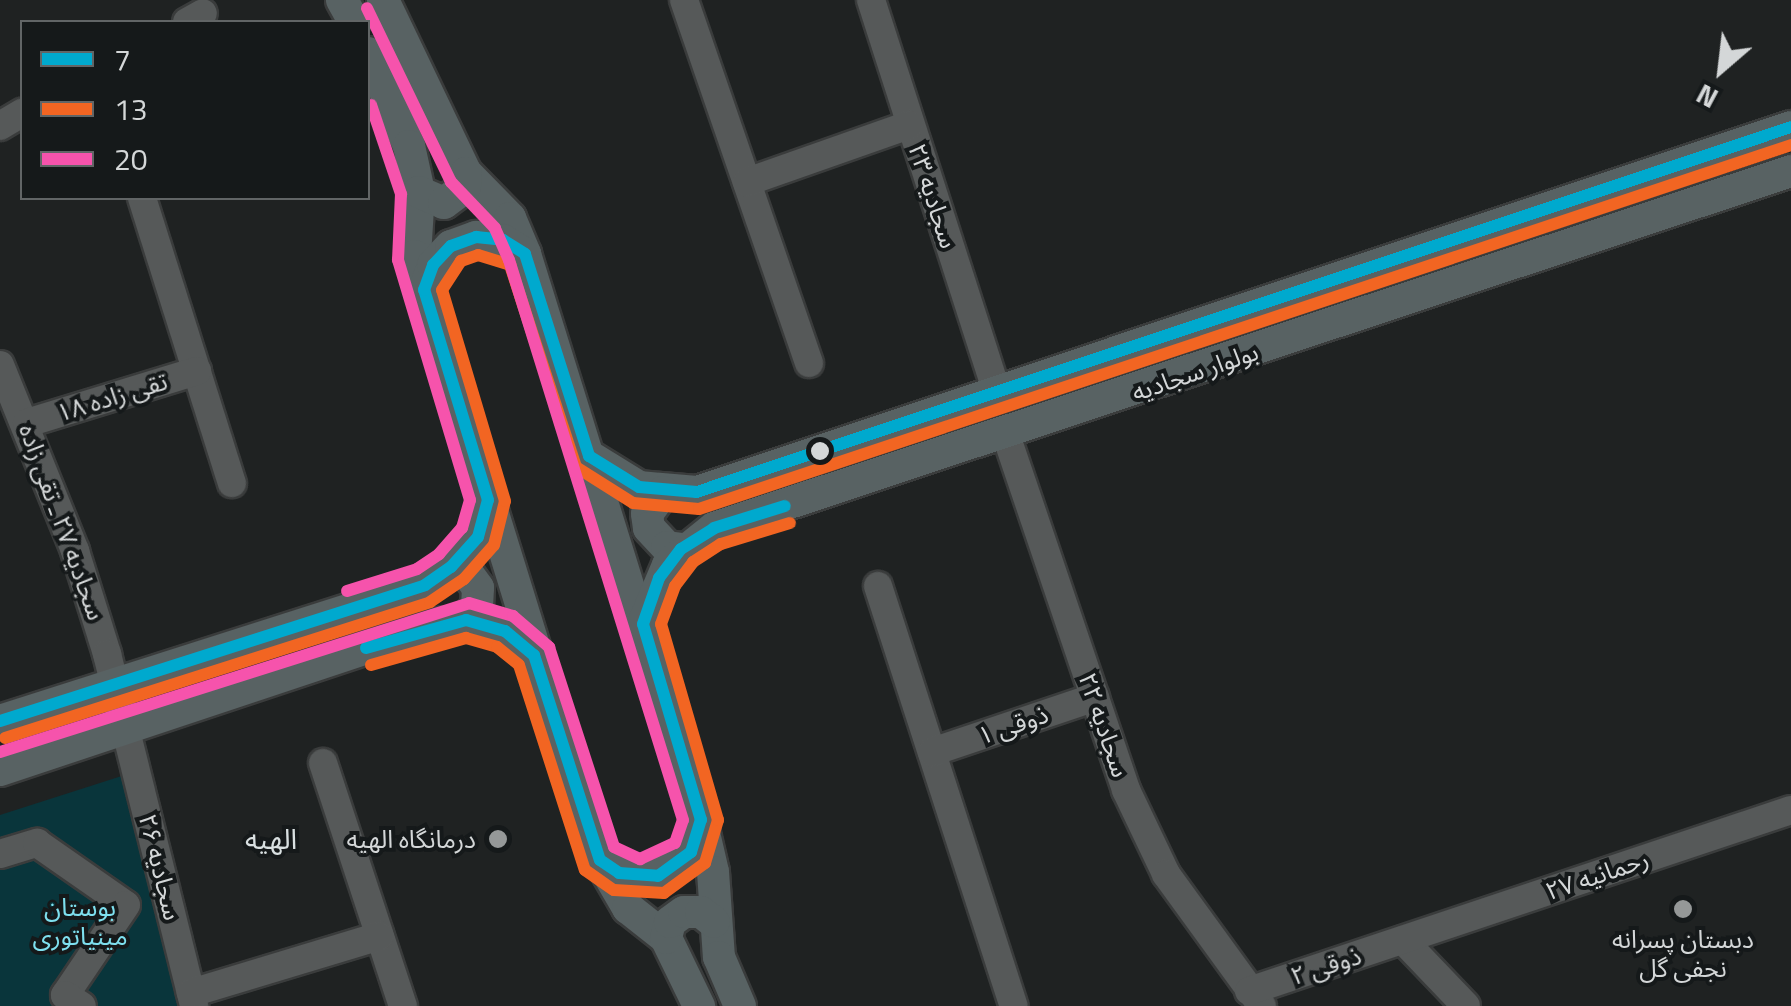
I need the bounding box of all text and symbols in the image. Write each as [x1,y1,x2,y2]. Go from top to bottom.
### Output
legend [20,20,370,200]
north arrow [1671,20,1771,120]
text: 7 [114,36,131,82]
text: N [1688,73,1725,120]
text: 13 [114,86,148,132]
text: 20 [114,136,148,182]
street label: سجادیه ۲۳ [902,140,964,252]
street label: بولوار سجادیه [1128,336,1262,408]
street label: تقی زاده ۱۸ [53,366,171,428]
street label: سجادیه ۲۷ ـ تقی زاده [13,420,111,624]
unlabelled marker [810,441,830,461]
street label: سجادیه ۲۲ [1072,669,1136,781]
street label: ذوقی ۱ [974,699,1052,751]
street label: سجادیه ۲۶ [132,811,188,923]
district label: الهیه [245,822,297,856]
place label: درمانگاه الهیه [347,824,476,854]
marker: درمانگاه الهیه [485,826,511,852]
street label: رحمانیه ۲۷ [1542,843,1652,907]
park label: بوستان مینیاتوری [32,893,128,952]
marker: دبستان پسرانه نجفی گل [1672,898,1694,920]
place label: دبستان پسرانه نجفی گل [1612,925,1754,984]
street label: ذوقی ۲ [1287,941,1365,991]

